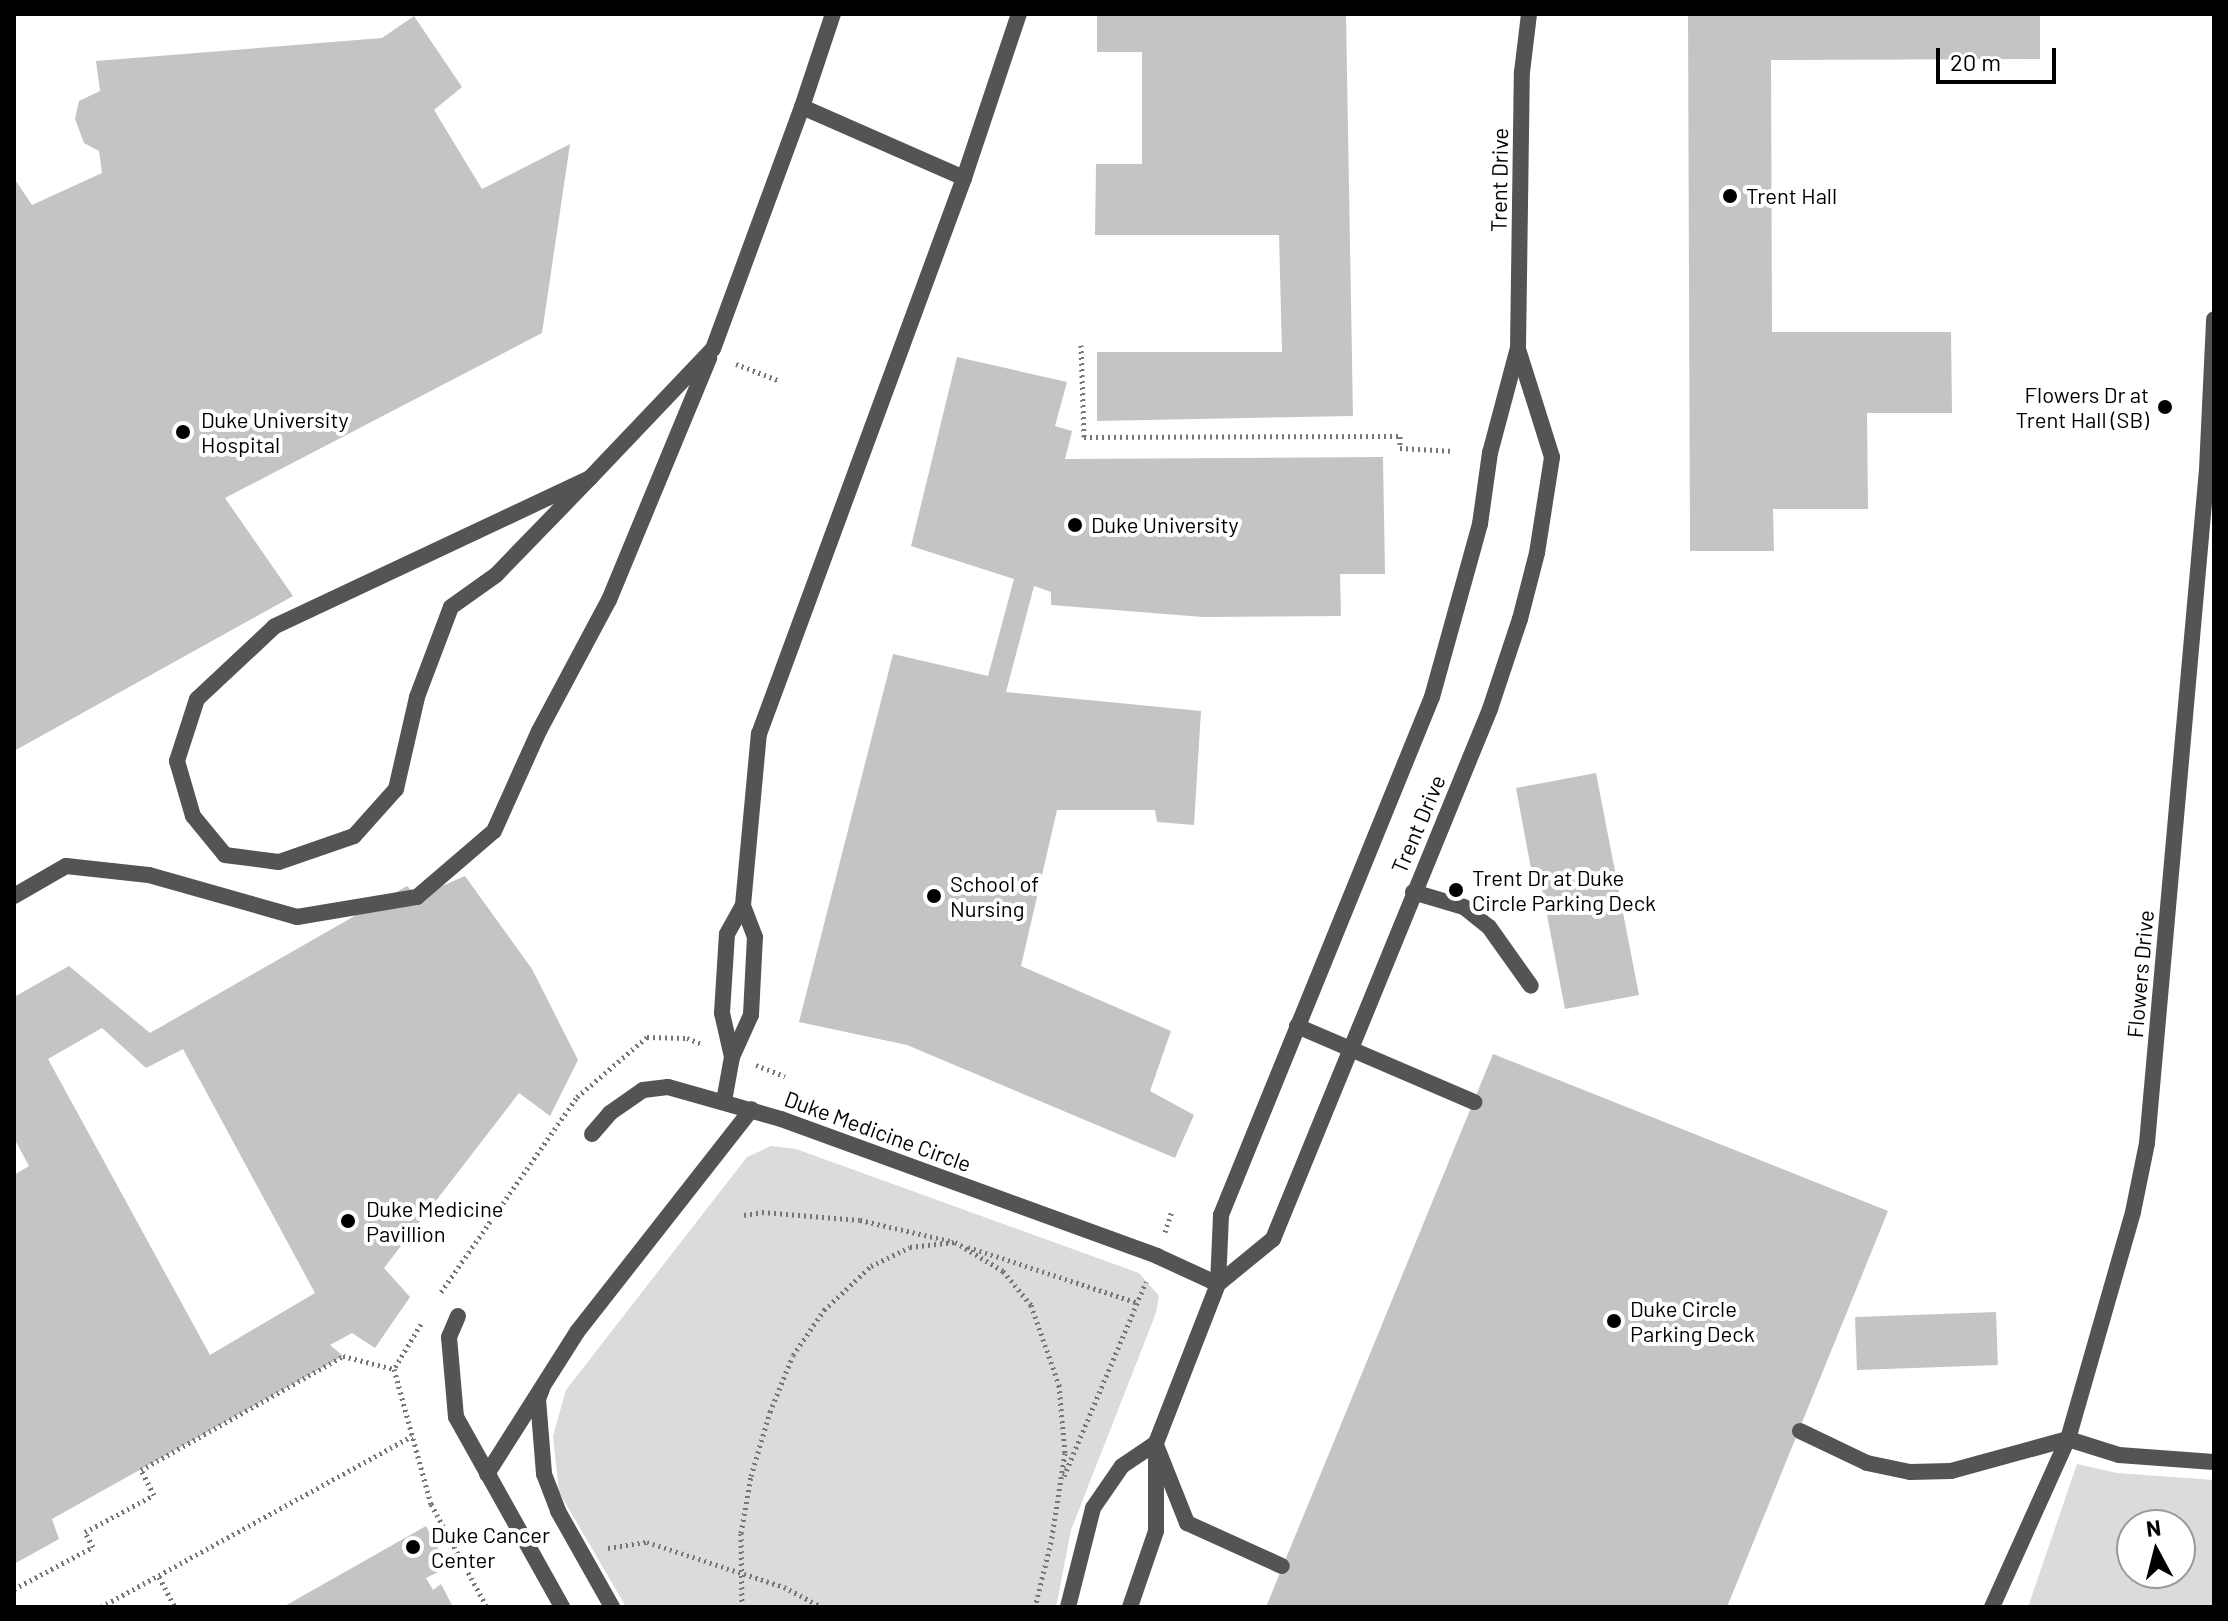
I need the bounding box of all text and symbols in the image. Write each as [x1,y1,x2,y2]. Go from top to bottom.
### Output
scale bar [1940,32,2060,82]
text: 20 m [1950,47,2001,76]
street label: Trent Drive [1485,128,1513,232]
place label: Trent Hall [1746,183,1837,209]
marker: Trent Hall [1721,187,1739,205]
place label: Flowers Dr at Trent Hall (SB) [2015,381,2149,432]
marker: Flowers Dr at Trent Hall (SB) [2156,398,2174,416]
place label: Duke University Hospital [201,406,349,458]
marker: Duke University Hospital [172,421,194,443]
place label: Duke University [1091,512,1239,538]
marker: Duke University [1066,516,1084,534]
street label: Trent Drive [1385,771,1451,877]
place label: Trent Dr at Duke Circle Parking Deck [1472,864,1656,916]
place label: School of Nursing [950,870,1039,922]
marker: Trent Dr at Duke Circle Parking Deck [1447,881,1465,899]
marker: School of Nursing [925,887,943,905]
street label: Flowers Drive [2121,909,2159,1039]
street label: Duke Medicine Circle [781,1085,975,1177]
place label: Duke Medicine Pavillion [366,1195,503,1246]
marker: Duke Medicine Pavillion [337,1210,359,1232]
place label: Duke Circle Parking Deck [1630,1295,1755,1346]
marker: Duke Circle Parking Deck [1605,1312,1623,1330]
north arrow [2116,1509,2196,1589]
text: N [2144,1513,2162,1541]
place label: Duke Cancer Center [431,1521,550,1572]
marker: Duke Cancer Center [402,1536,424,1558]

